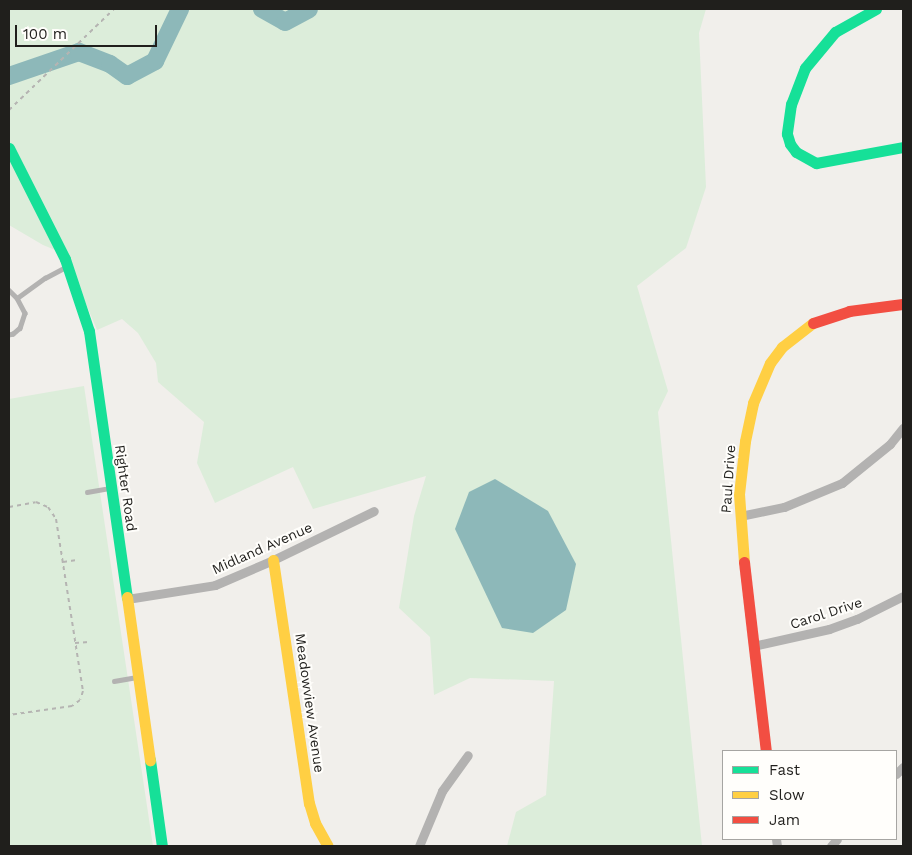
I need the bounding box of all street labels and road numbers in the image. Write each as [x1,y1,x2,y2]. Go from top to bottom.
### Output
street label: Righter Road [112,443,140,533]
street label: Paul Drive [717,444,739,514]
street label: Midland Avenue [209,518,315,578]
street label: Carol Drive [788,593,864,633]
street label: Meadowview Avenue [292,632,328,774]

